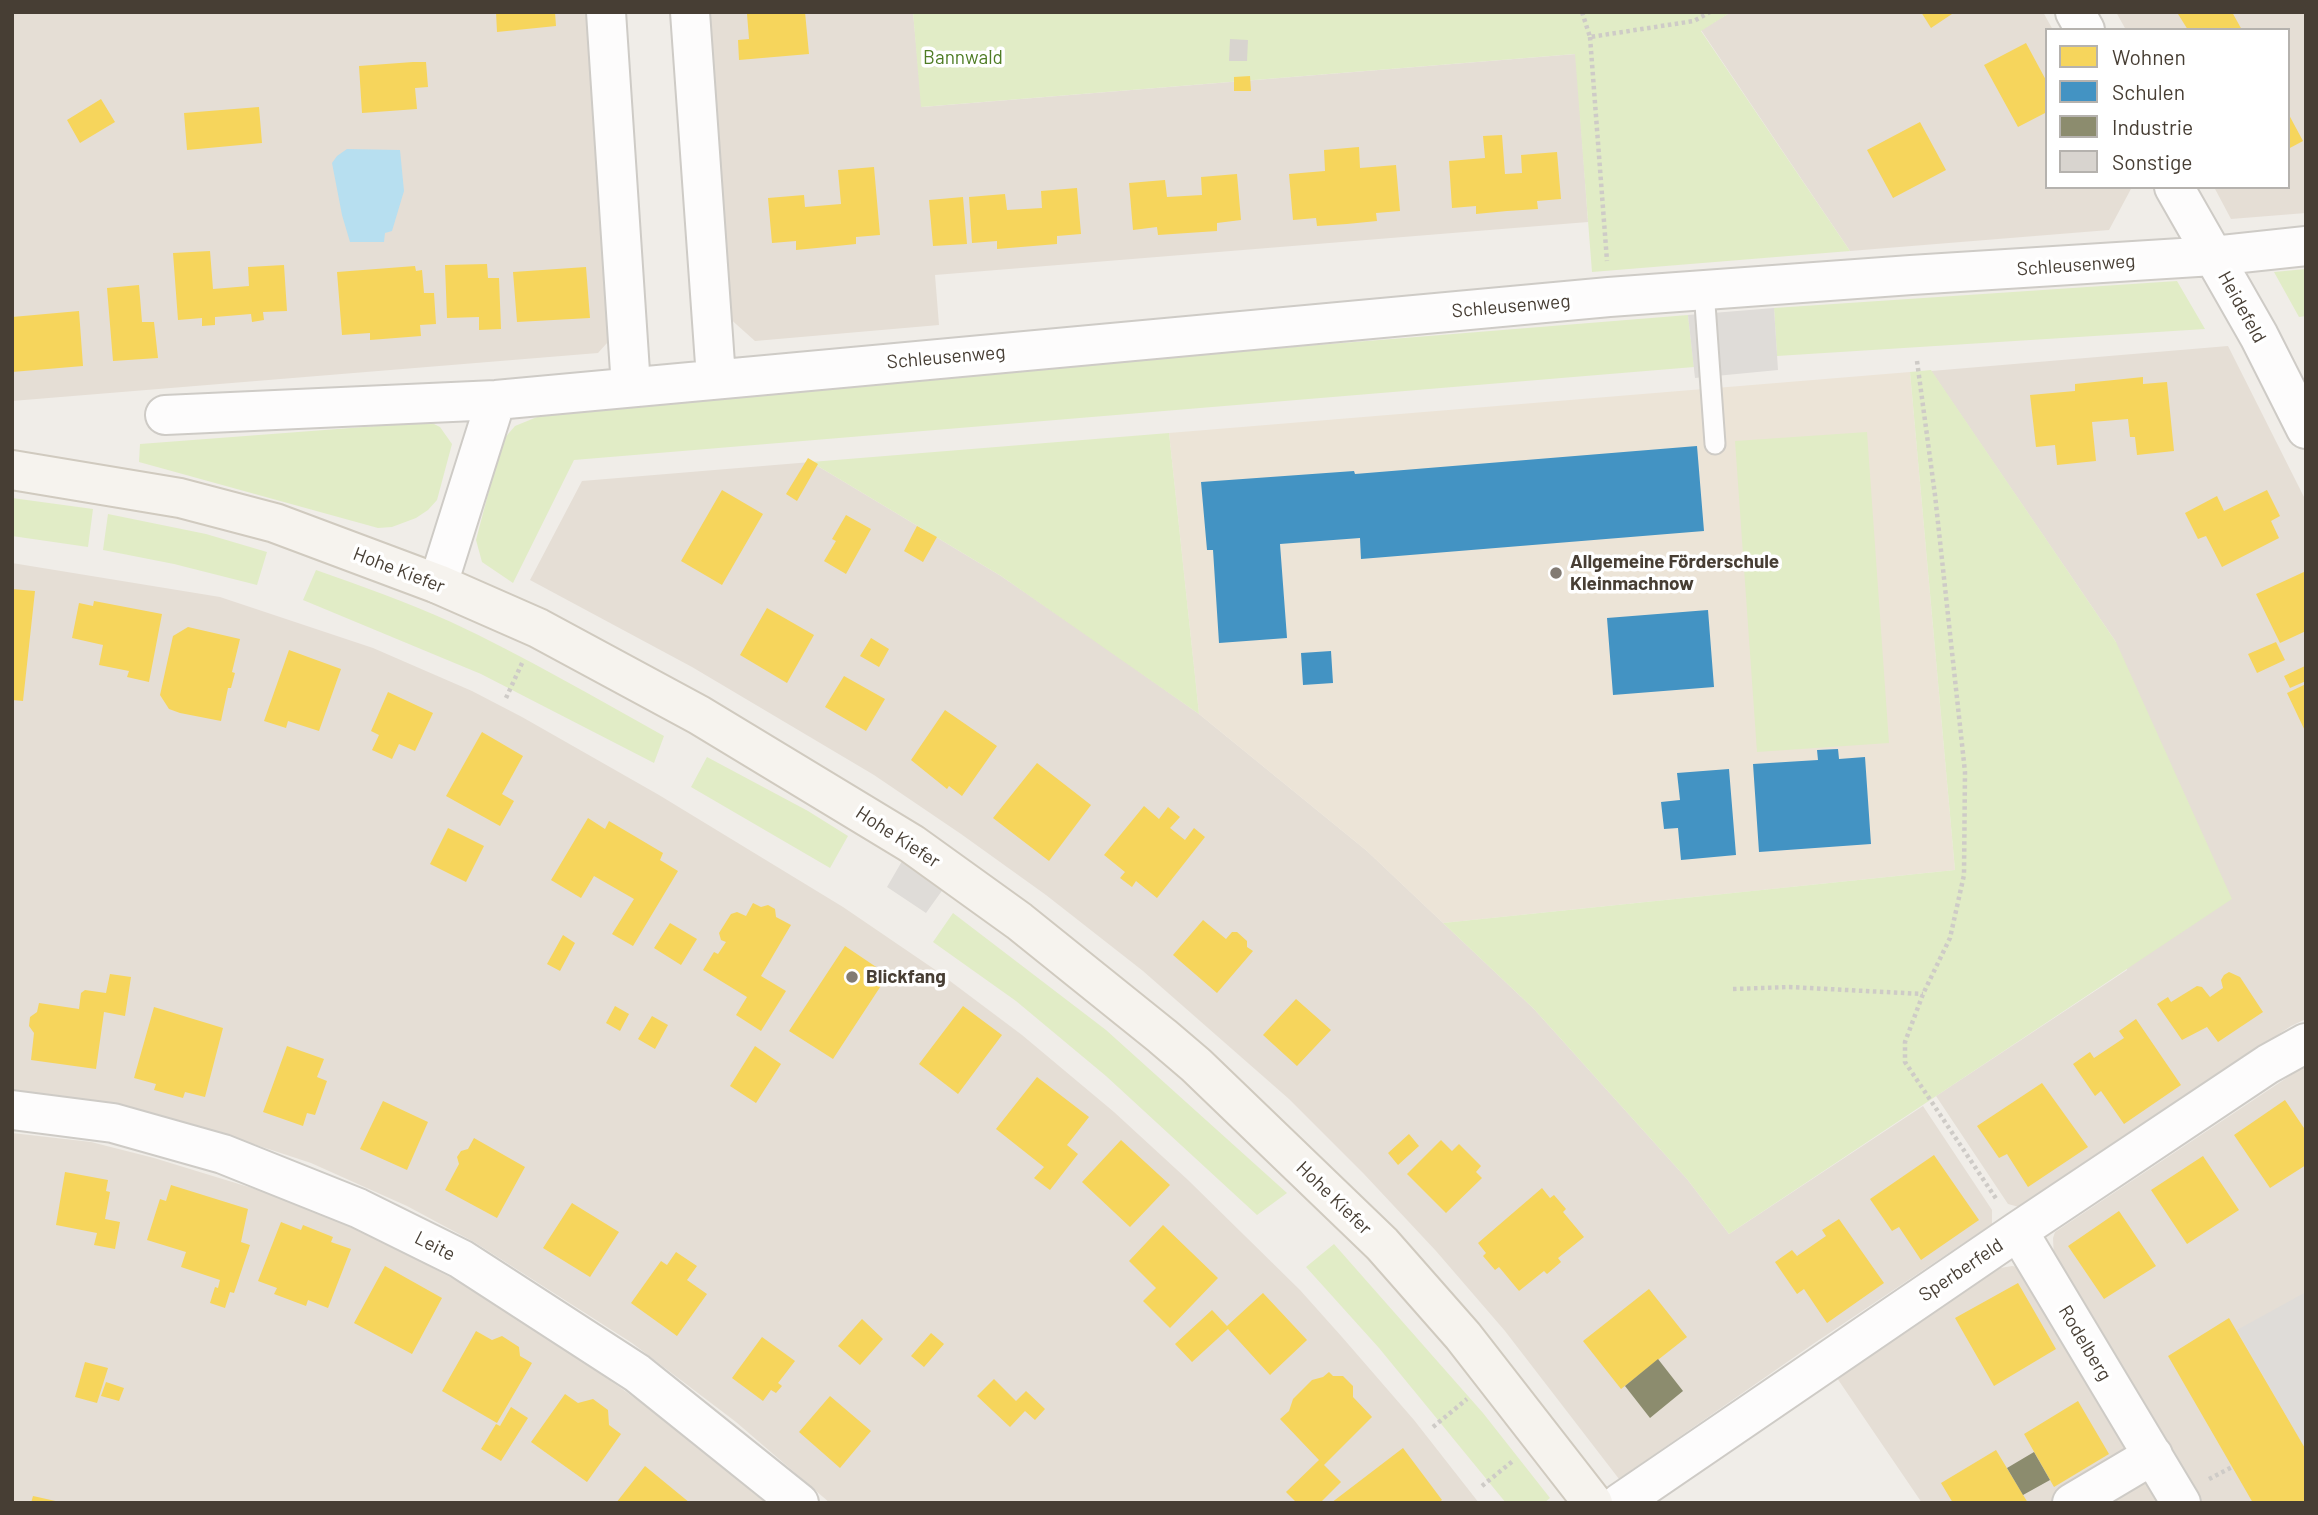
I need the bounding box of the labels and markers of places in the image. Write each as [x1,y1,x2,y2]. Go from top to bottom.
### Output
place label: Allgemeine Förderschule Kleinmachnow [1570,551,1779,595]
marker: Allgemeine Förderschule Kleinmachnow [1548,565,1564,581]
place label: Blickfang [866,966,946,988]
marker: Blickfang [844,969,860,985]

